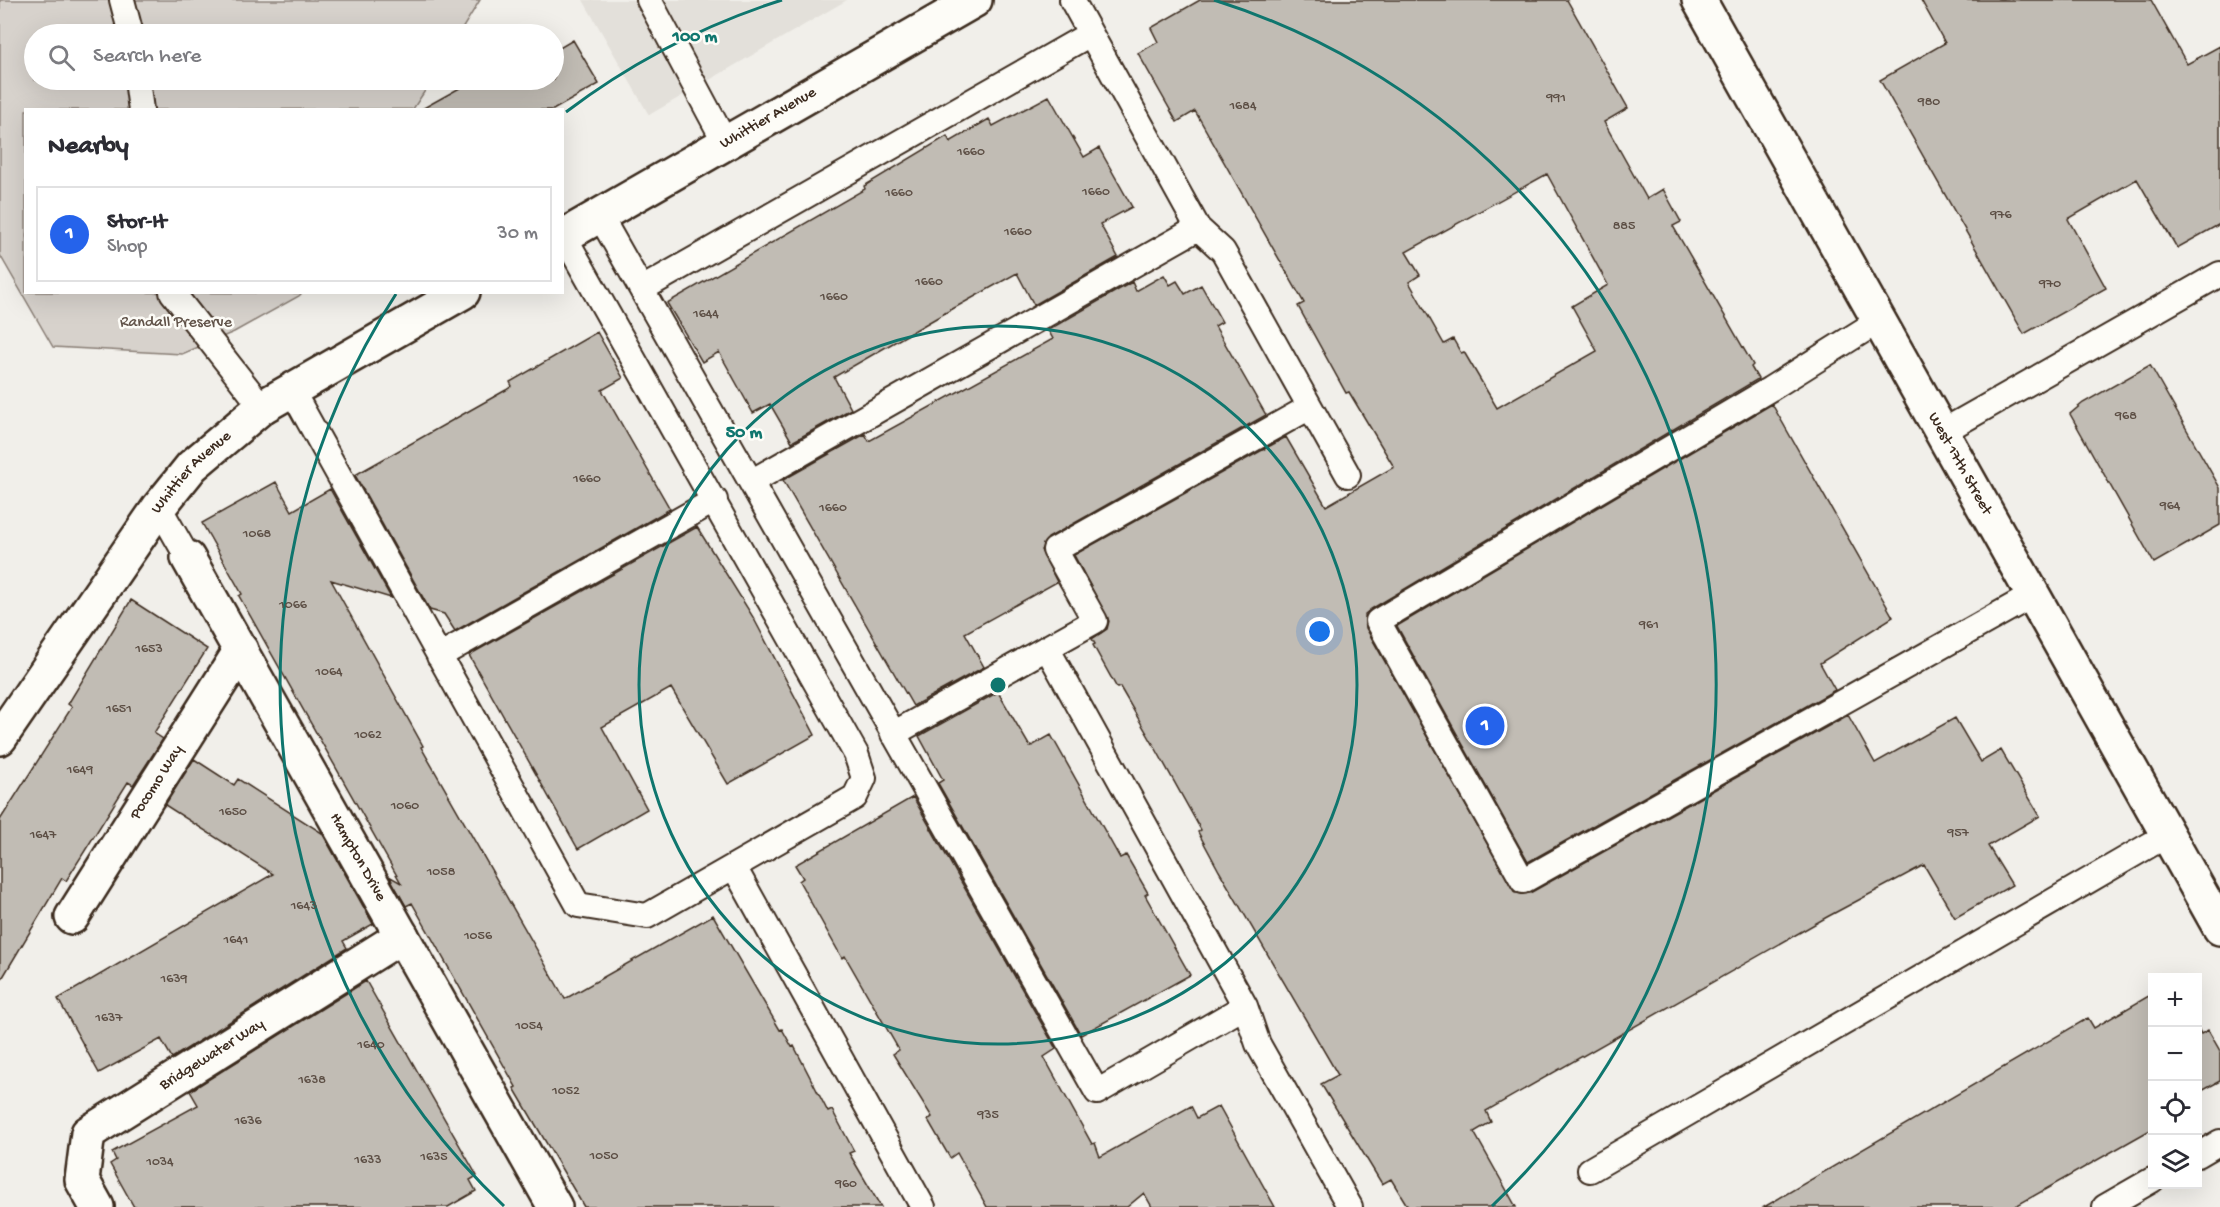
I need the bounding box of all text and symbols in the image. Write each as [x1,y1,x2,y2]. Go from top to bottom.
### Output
search box [24,24,564,90]
text: 100 m [672,27,718,48]
icon: search [45,41,78,74]
text: Search here [93,44,201,70]
street label: Whittier Avenue [717,83,821,154]
house number: 991 [1545,90,1566,107]
house number: 980 [1917,94,1940,111]
house number: 1684 [1228,98,1257,115]
text: Nearby [48,132,129,163]
house number: 1660 [956,144,985,161]
house number: 1660 [1081,184,1110,201]
house number: 1660 [884,185,913,202]
house number: 976 [1989,207,2013,224]
text: Stor-It [107,210,167,236]
house number: 885 [1613,218,1635,235]
text: 1 [65,223,74,246]
text: 30 m [497,223,538,246]
house number: 1660 [1003,224,1032,241]
text: Shop [107,236,147,259]
house number: 1660 [914,274,943,291]
house number: 970 [2038,276,2061,293]
house number: 1660 [819,289,848,306]
house number: 1644 [692,306,719,323]
park label: Randall Preserve [120,314,233,333]
house number: 968 [2114,408,2137,425]
street label: West 17th Street [1923,409,1996,520]
text: 50 m [726,423,763,444]
street label: Whittier Avenue [148,427,236,518]
house number: 1660 [572,471,601,488]
house number: 964 [2159,498,2181,515]
house number: 1660 [818,500,847,517]
house number: 1068 [242,526,272,543]
house number: 1066 [278,597,308,614]
your location [1305,617,1334,646]
house number: 961 [1638,617,1659,634]
house number: 1653 [134,641,163,658]
house number: 1064 [314,664,343,681]
centre of rings [988,675,1008,695]
house number: 1651 [105,701,132,718]
pin: 1 [1466,704,1504,748]
house number: 1062 [353,727,382,744]
street label: Pocomo Way [126,742,188,824]
house number: 1649 [66,762,93,779]
house number: 1060 [390,798,419,815]
house number: 1650 [218,804,247,821]
street label: Hampton Drive [325,810,390,906]
house number: 957 [1946,825,1970,842]
house number: 1647 [29,827,57,844]
house number: 1058 [426,864,456,881]
house number: 1643 [290,898,317,915]
house number: 1056 [463,928,493,945]
house number: 1641 [222,932,249,949]
house number: 1639 [159,971,188,988]
map controls [2148,973,2202,1189]
button: + [2148,973,2202,1027]
house number: 1637 [94,1010,123,1027]
street label: Bridgewater Way [156,1015,268,1095]
house number: 1054 [514,1018,543,1035]
button: − [2148,1027,2202,1081]
house number: 1640 [356,1037,385,1054]
house number: 1638 [297,1072,326,1089]
button: locate [2148,1081,2202,1135]
house number: 1052 [551,1083,580,1100]
house number: 935 [976,1107,999,1124]
house number: 1636 [233,1113,262,1130]
button: layers [2148,1135,2202,1189]
house number: 1050 [589,1148,619,1165]
house number: 1635 [419,1149,448,1166]
house number: 1633 [353,1152,382,1169]
house number: 1034 [145,1154,174,1171]
house number: 960 [834,1176,857,1193]

